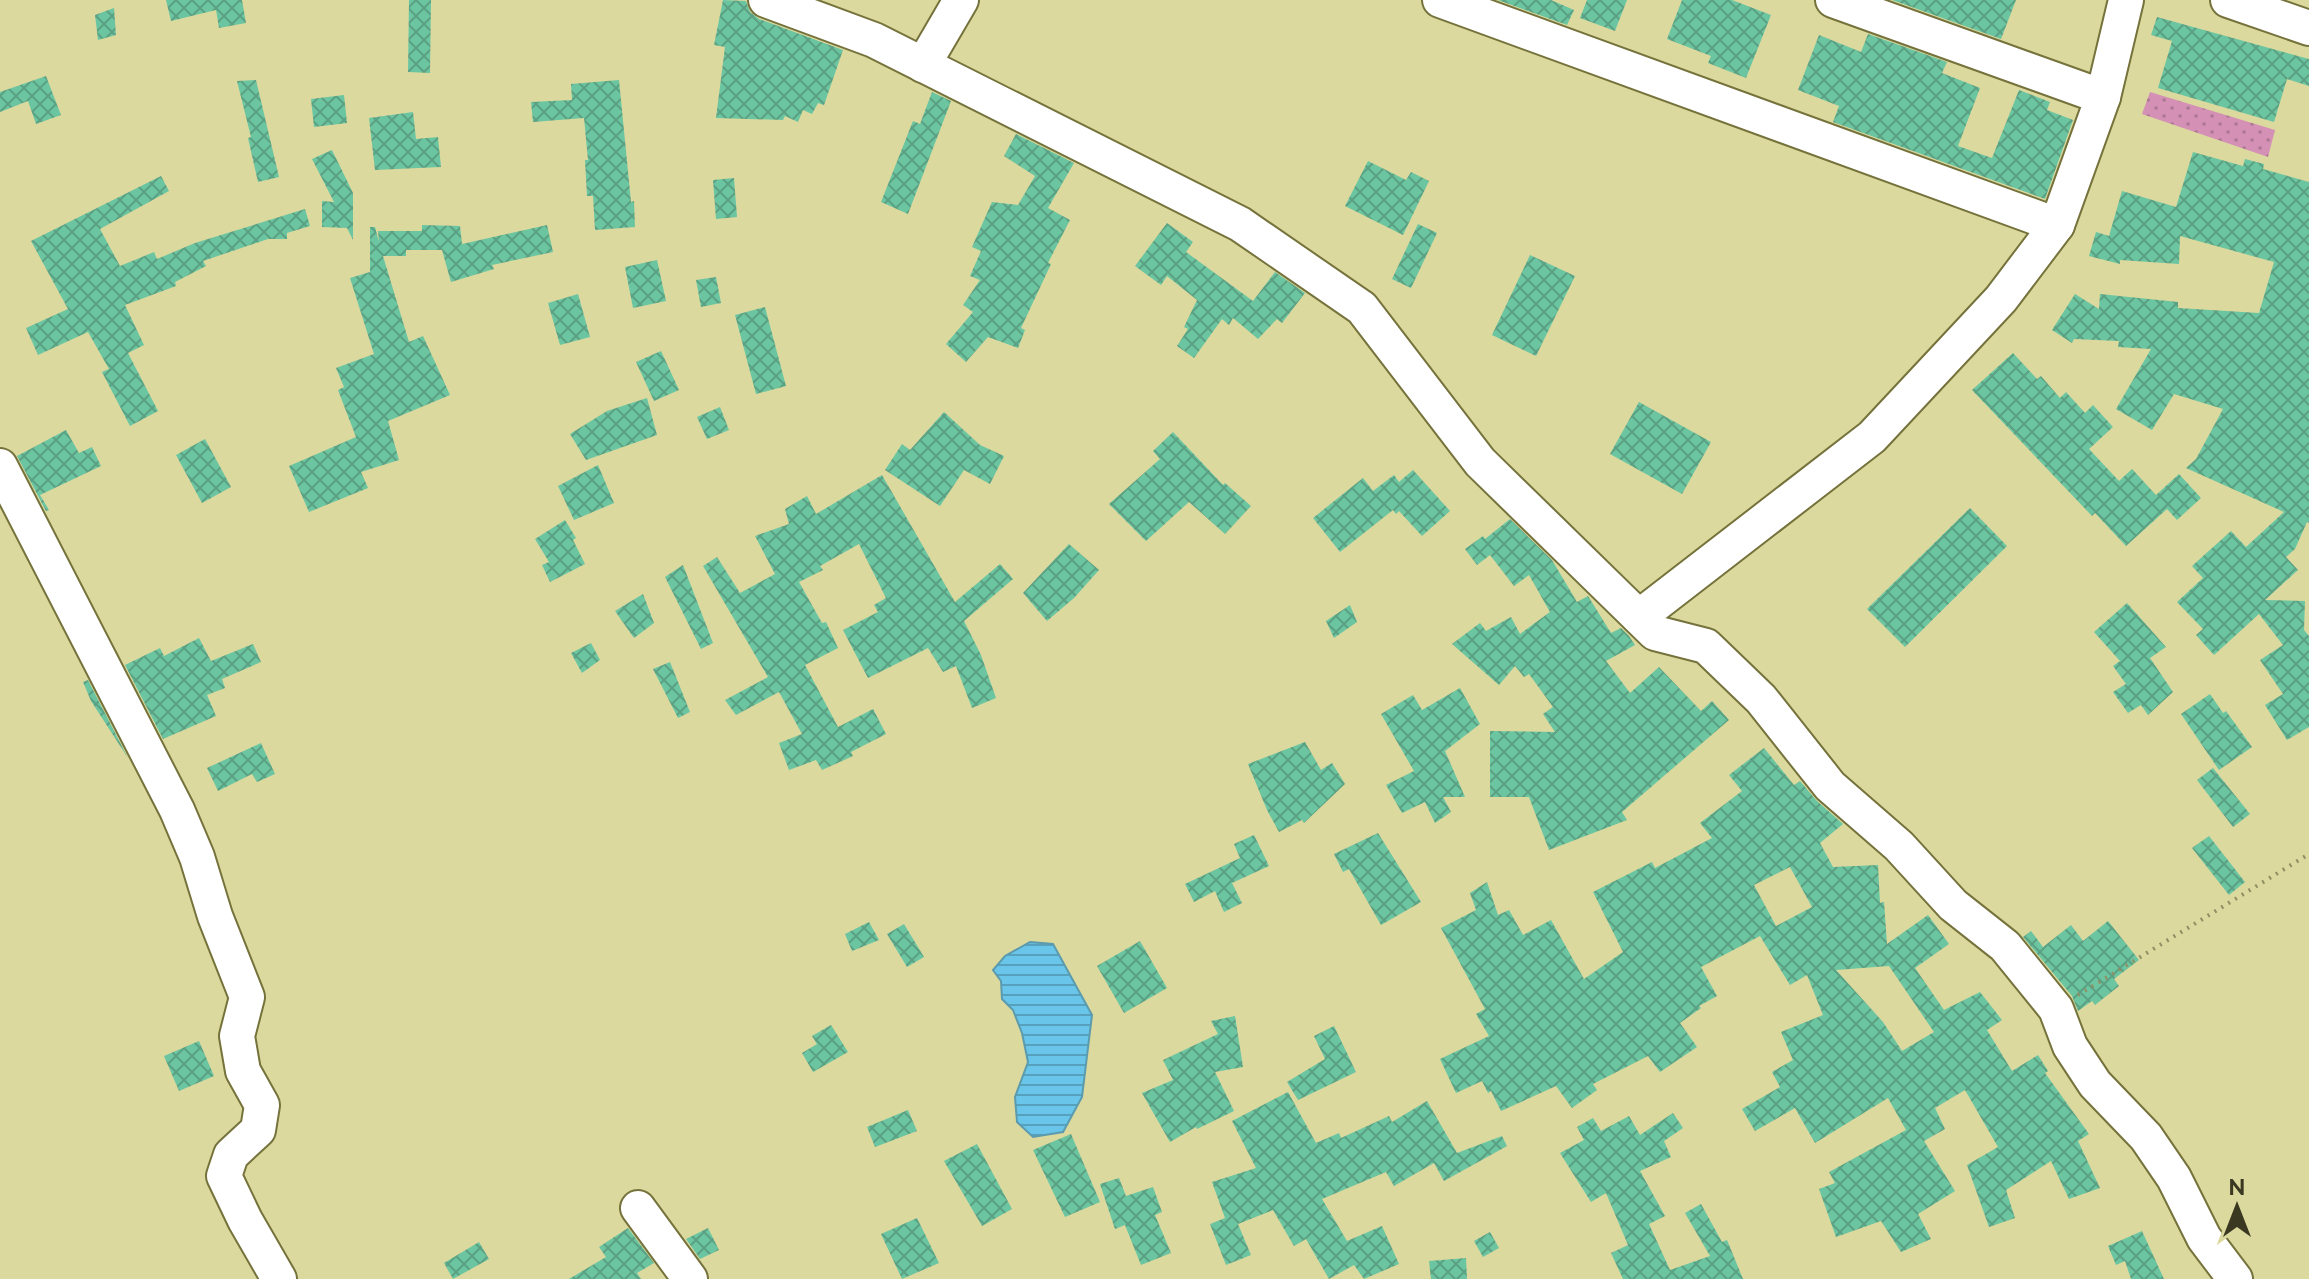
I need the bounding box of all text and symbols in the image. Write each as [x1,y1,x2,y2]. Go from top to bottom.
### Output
north arrow [2197,1167,2277,1247]
text: N [2229,1174,2245,1200]

